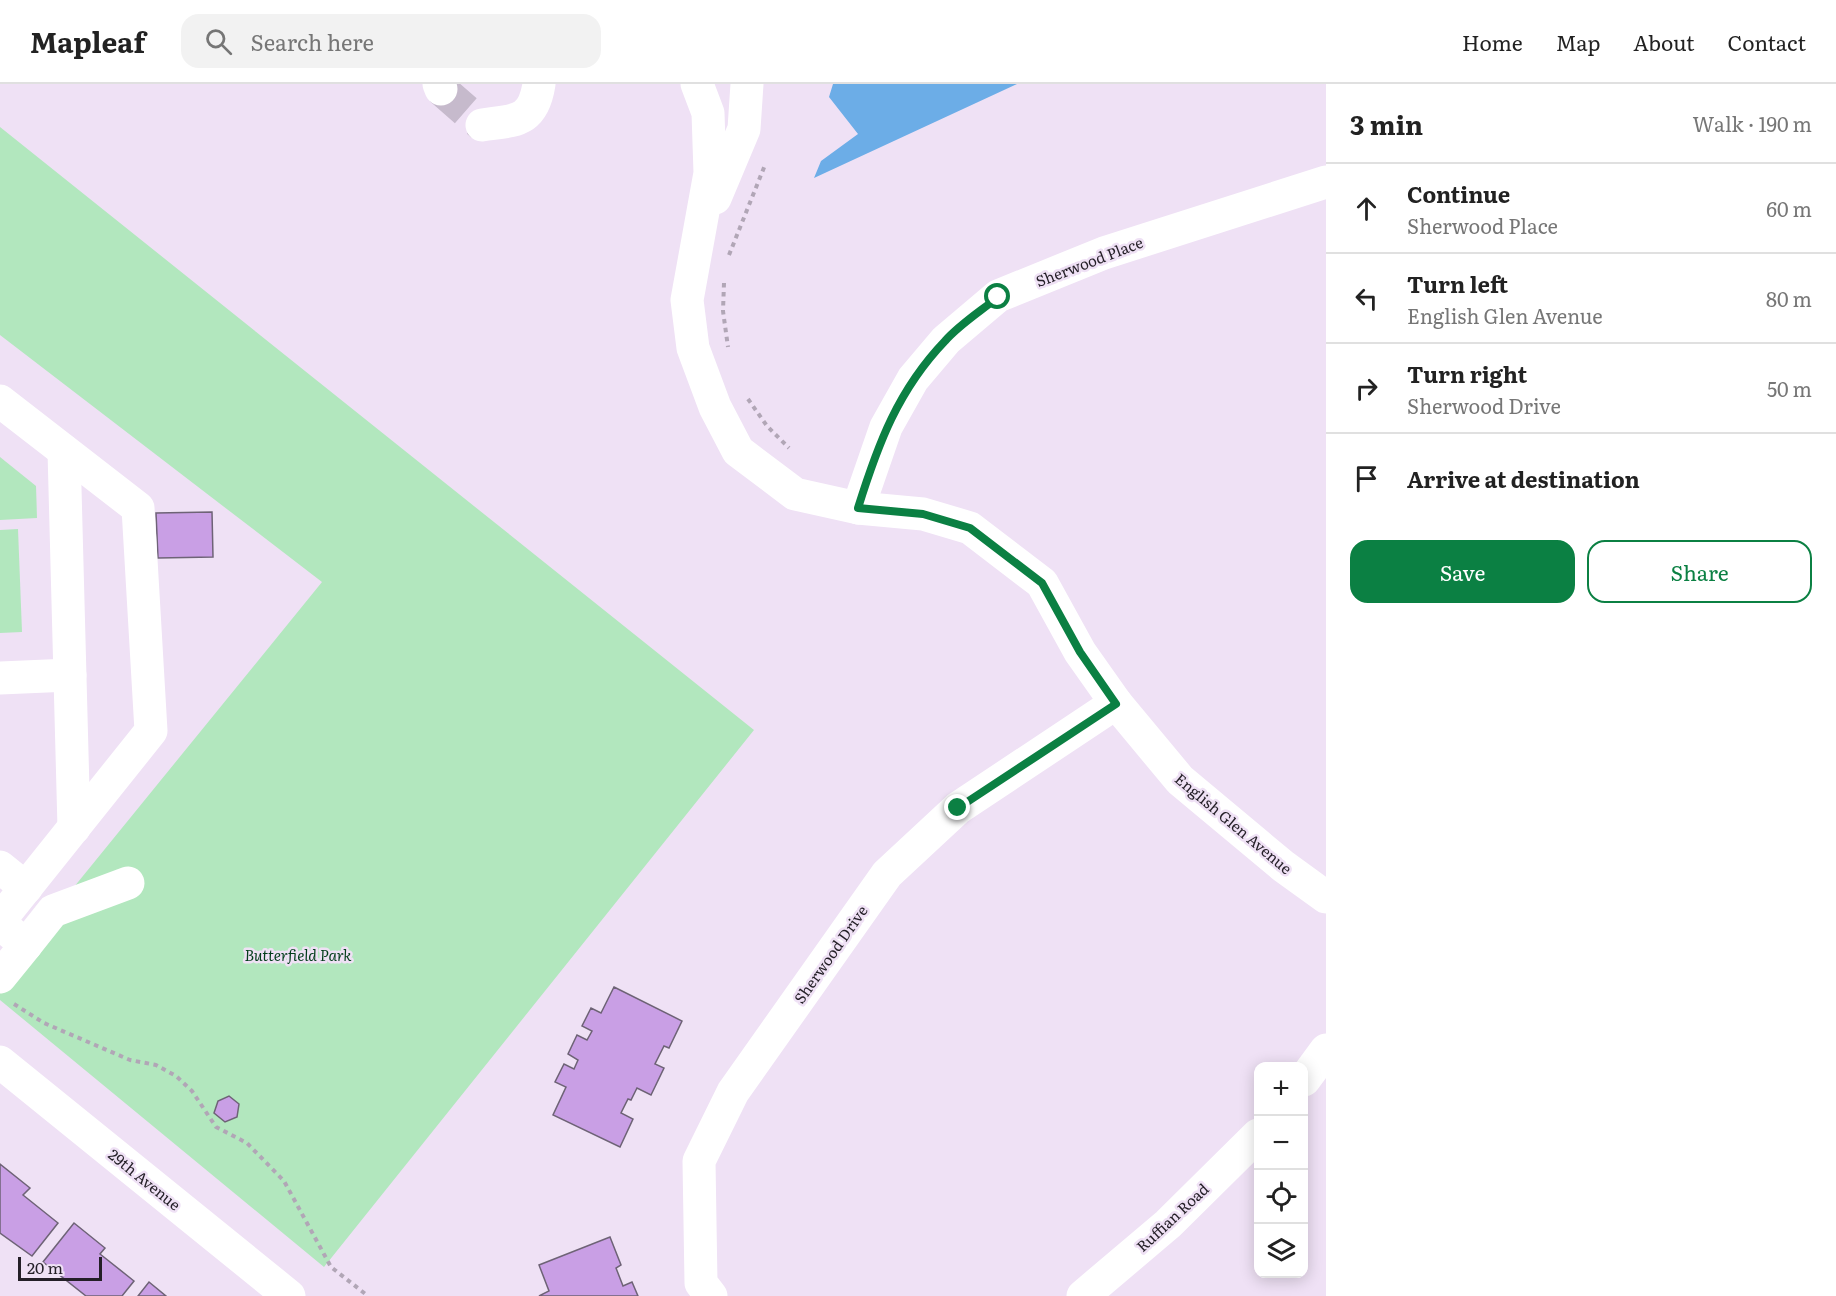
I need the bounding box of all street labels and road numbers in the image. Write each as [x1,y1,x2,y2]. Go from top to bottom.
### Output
street label: Sherwood Place [1032,230,1146,292]
street label: English Glen Avenue [1170,767,1298,879]
street label: Sherwood Drive [787,900,873,1008]
street label: 29th Avenue [104,1143,186,1215]
street label: Ruffian Road [1131,1177,1213,1257]

